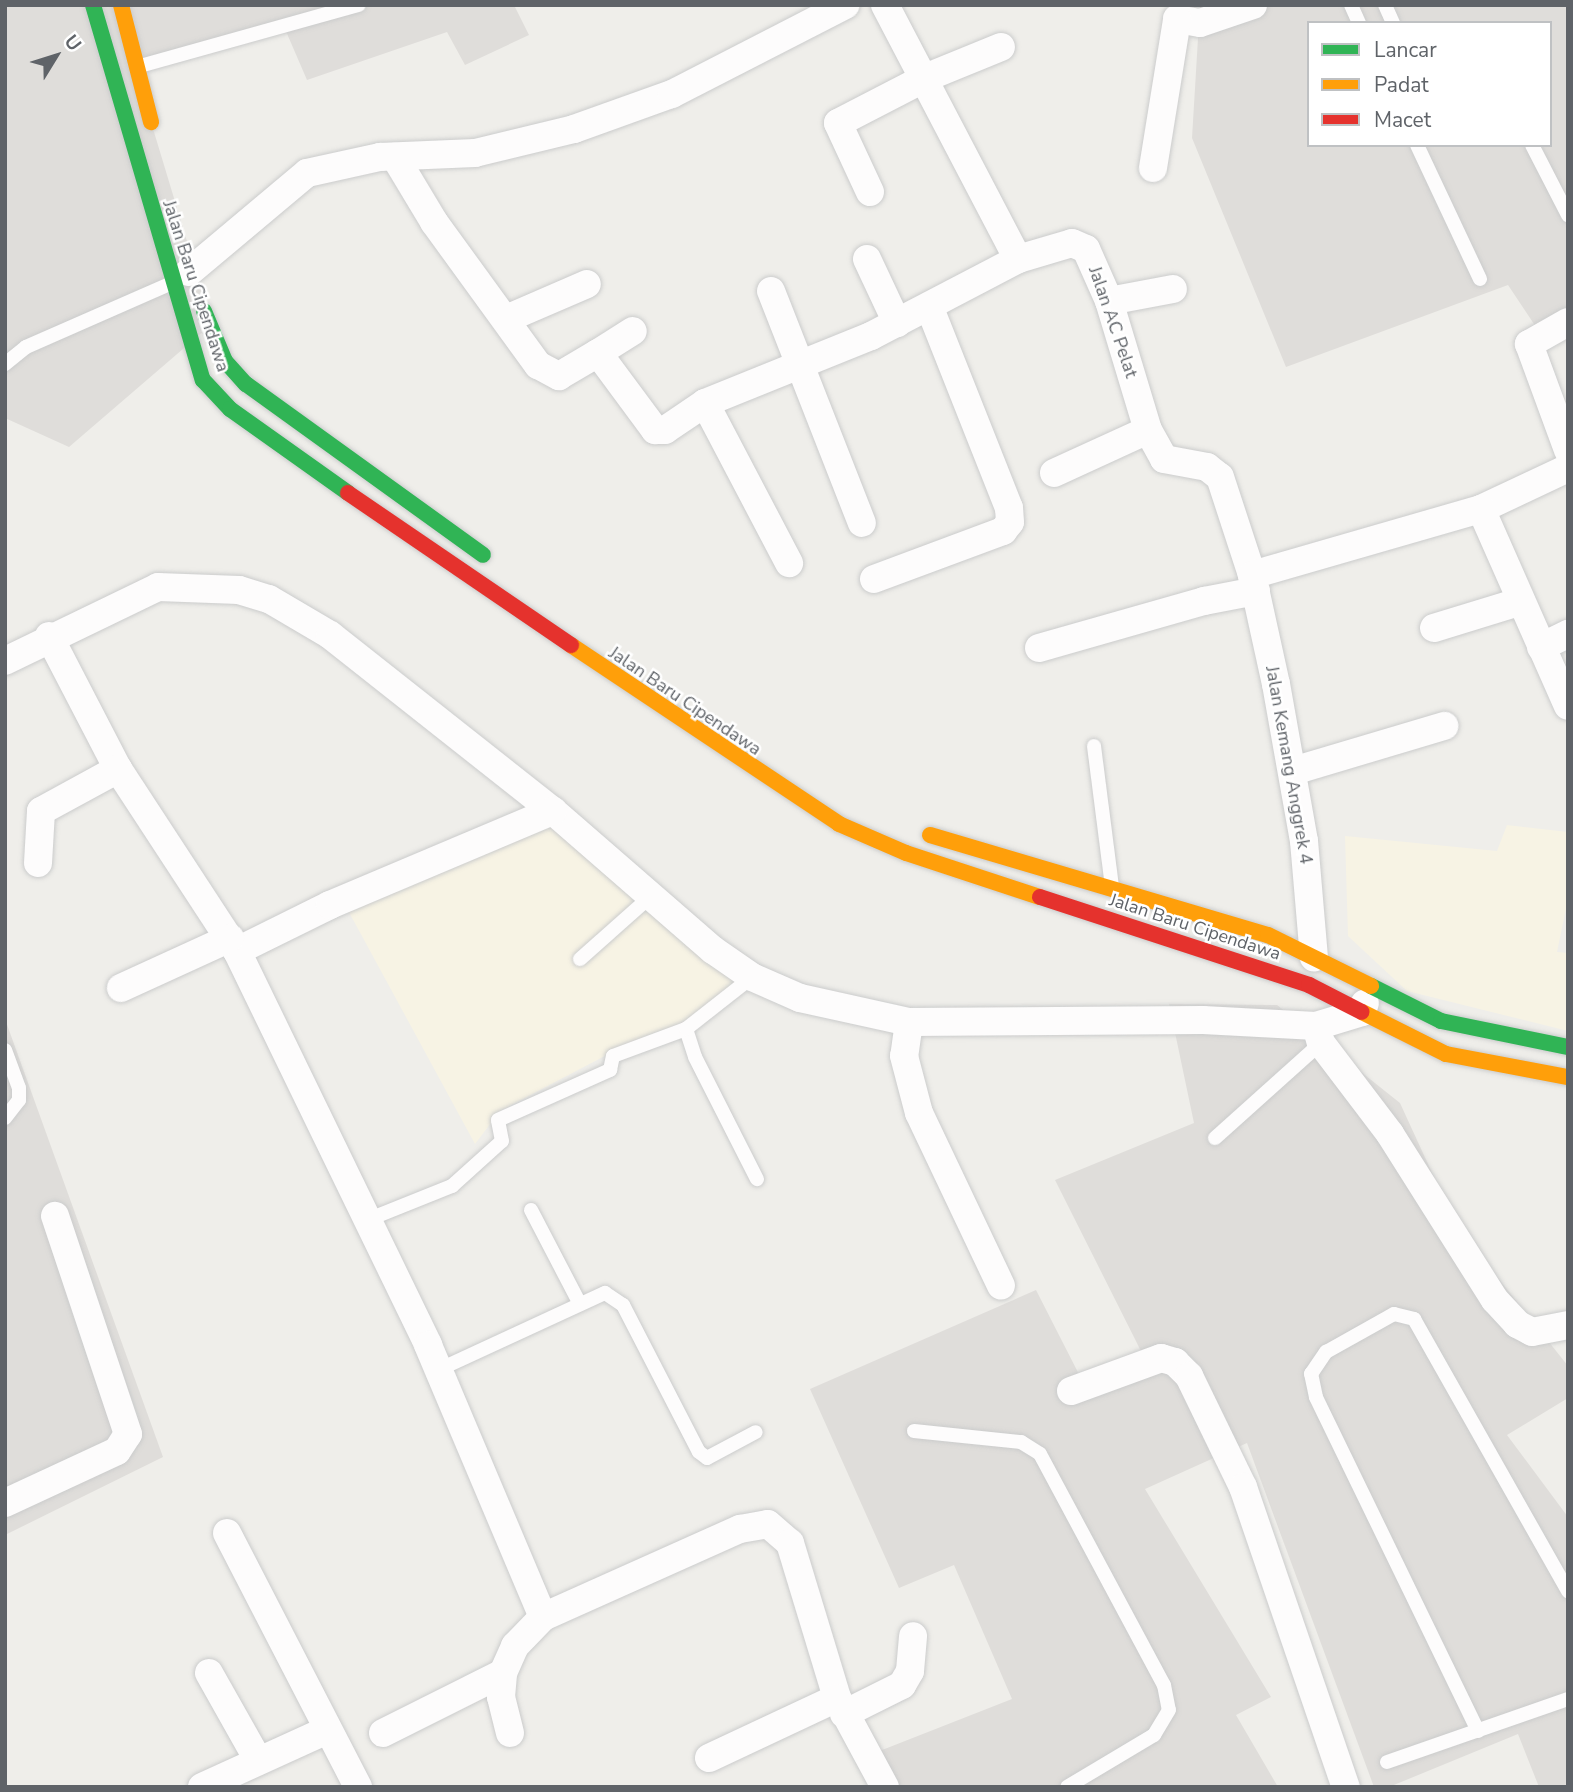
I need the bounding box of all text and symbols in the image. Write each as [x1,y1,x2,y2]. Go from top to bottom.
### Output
north arrow [21,21,91,91]
legend [1307,21,1552,147]
text: U [58,30,87,57]
text: Lancar [1374,36,1437,64]
text: Padat [1374,71,1429,99]
text: Macet [1374,106,1431,134]
street label: Jalan Baru Cipendawa [158,198,234,374]
street label: Jalan AC Pelat [1084,263,1142,381]
street label: Jalan Baru Cipendawa [605,642,765,760]
street label: Jalan Kemang Anggrek 4 [1261,664,1317,866]
street label: Jalan Baru Cipendawa [1107,889,1283,965]

